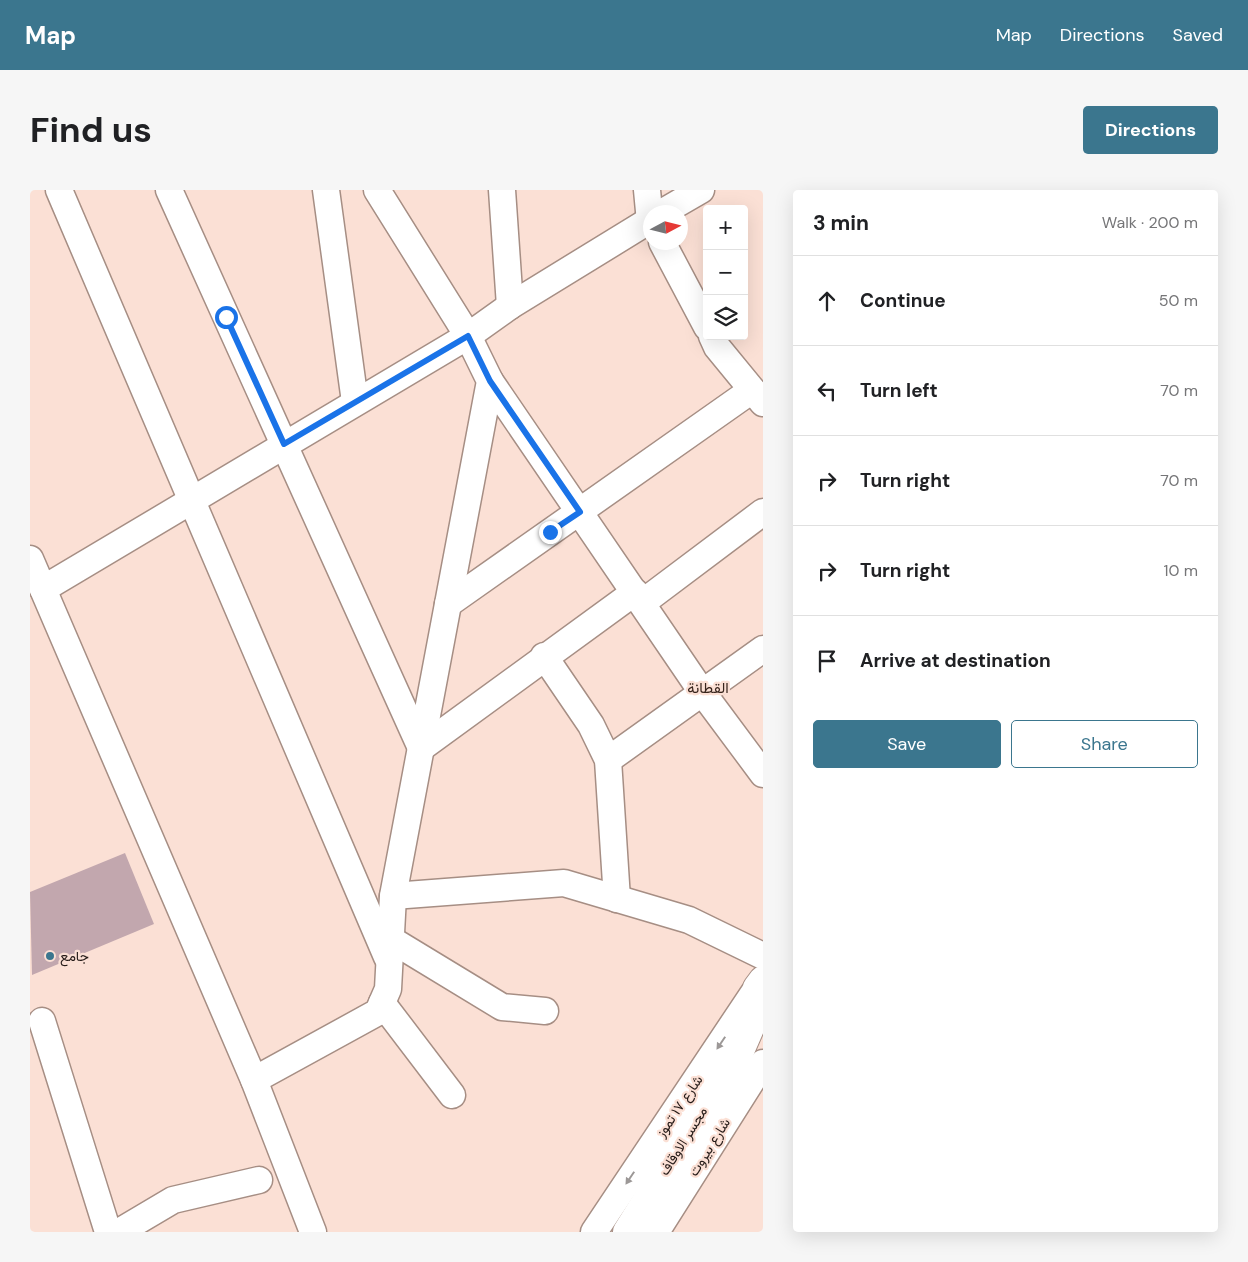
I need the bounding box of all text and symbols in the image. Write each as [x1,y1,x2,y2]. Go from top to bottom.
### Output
text: Map [25,20,76,51]
text: Map [996,23,1032,47]
text: Directions [1060,23,1145,47]
text: Saved [1173,23,1223,47]
button: Directions [1083,106,1218,154]
text: Find us [30,107,152,153]
north arrow [643,205,688,250]
map controls [703,205,748,340]
button: + [703,205,748,250]
text: 3 min [813,209,869,237]
text: Walk · 200 m [1102,212,1198,233]
button: − [703,250,748,295]
icon: ahead [813,287,841,315]
text: Continue [860,288,946,313]
text: 50 m [1159,290,1198,311]
button: layers [703,295,748,340]
route start [215,306,238,329]
icon: left [813,377,841,405]
text: Turn left [860,378,938,403]
text: 70 m [1160,380,1198,401]
icon: right [813,467,841,495]
text: Turn right [860,468,950,493]
text: 70 m [1160,470,1198,491]
route end [539,521,562,544]
icon: right [813,557,841,585]
text: Turn right [860,558,950,583]
text: 10 m [1164,560,1198,581]
icon: arrive [813,647,841,675]
text: Arrive at destination [860,648,1051,673]
district label: القطانة [687,678,729,698]
button: Save [813,720,1001,768]
button: Share [1011,720,1198,768]
place label: جامع [60,947,89,967]
marker: جامع [44,950,56,962]
one-way arrow [716,1036,725,1050]
street label: شارع ١٧ تموز [651,1071,708,1143]
street label: مجسر الاوقاف [655,1103,711,1179]
street label: شارع بيروت [684,1115,736,1180]
one-way arrow [626,1171,635,1185]

